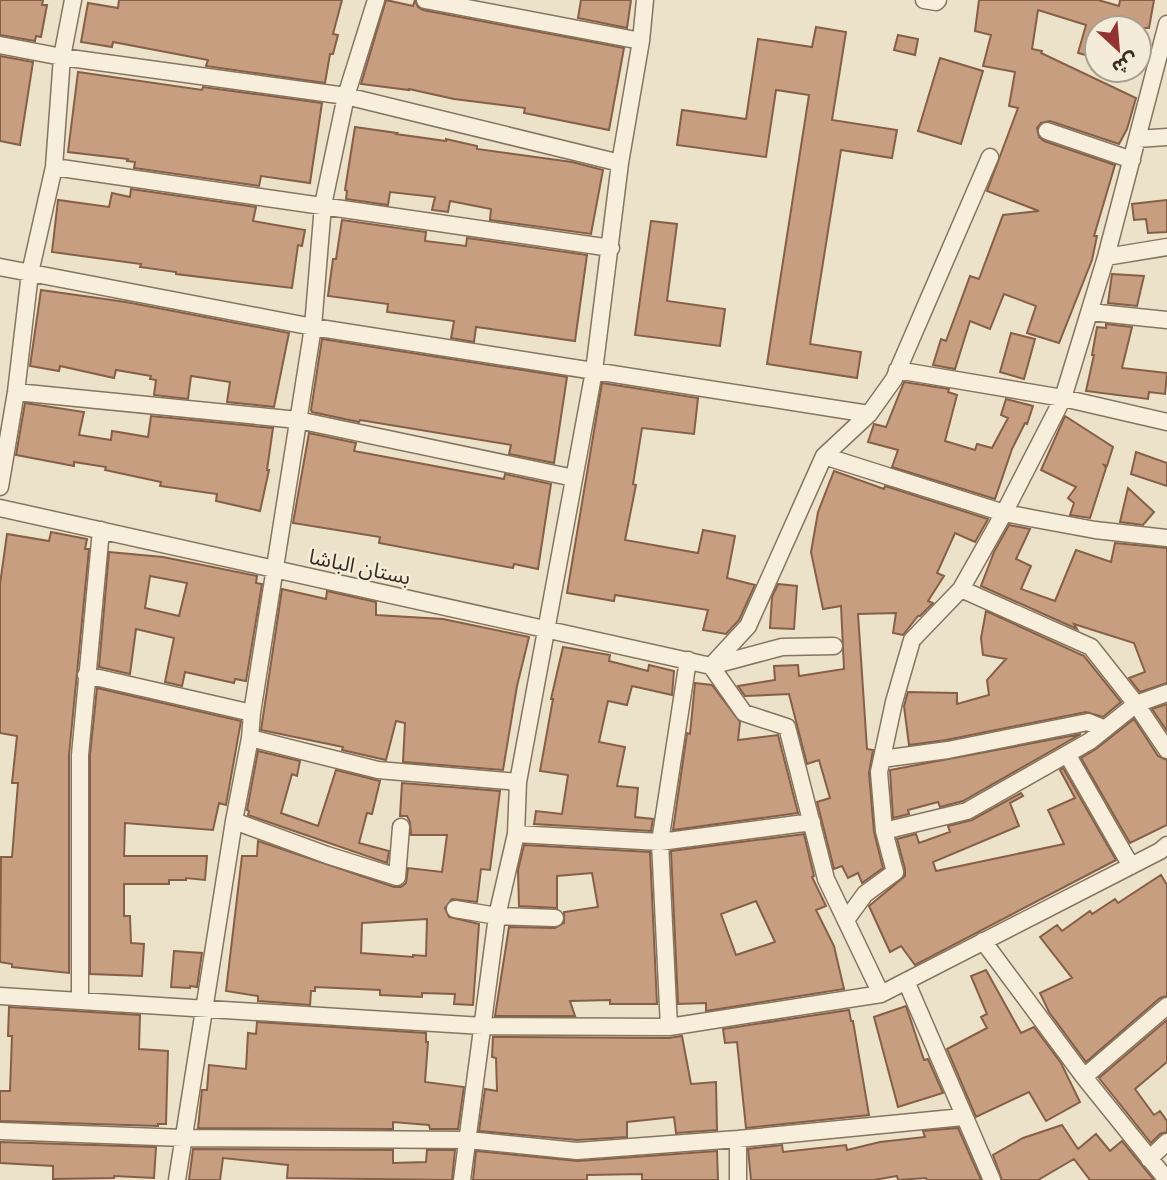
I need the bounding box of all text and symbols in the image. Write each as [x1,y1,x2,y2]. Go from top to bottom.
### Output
north arrow [1083,14,1153,84]
text: ش [1108,48,1143,82]
street label: بستان الباشا [307,542,413,590]

